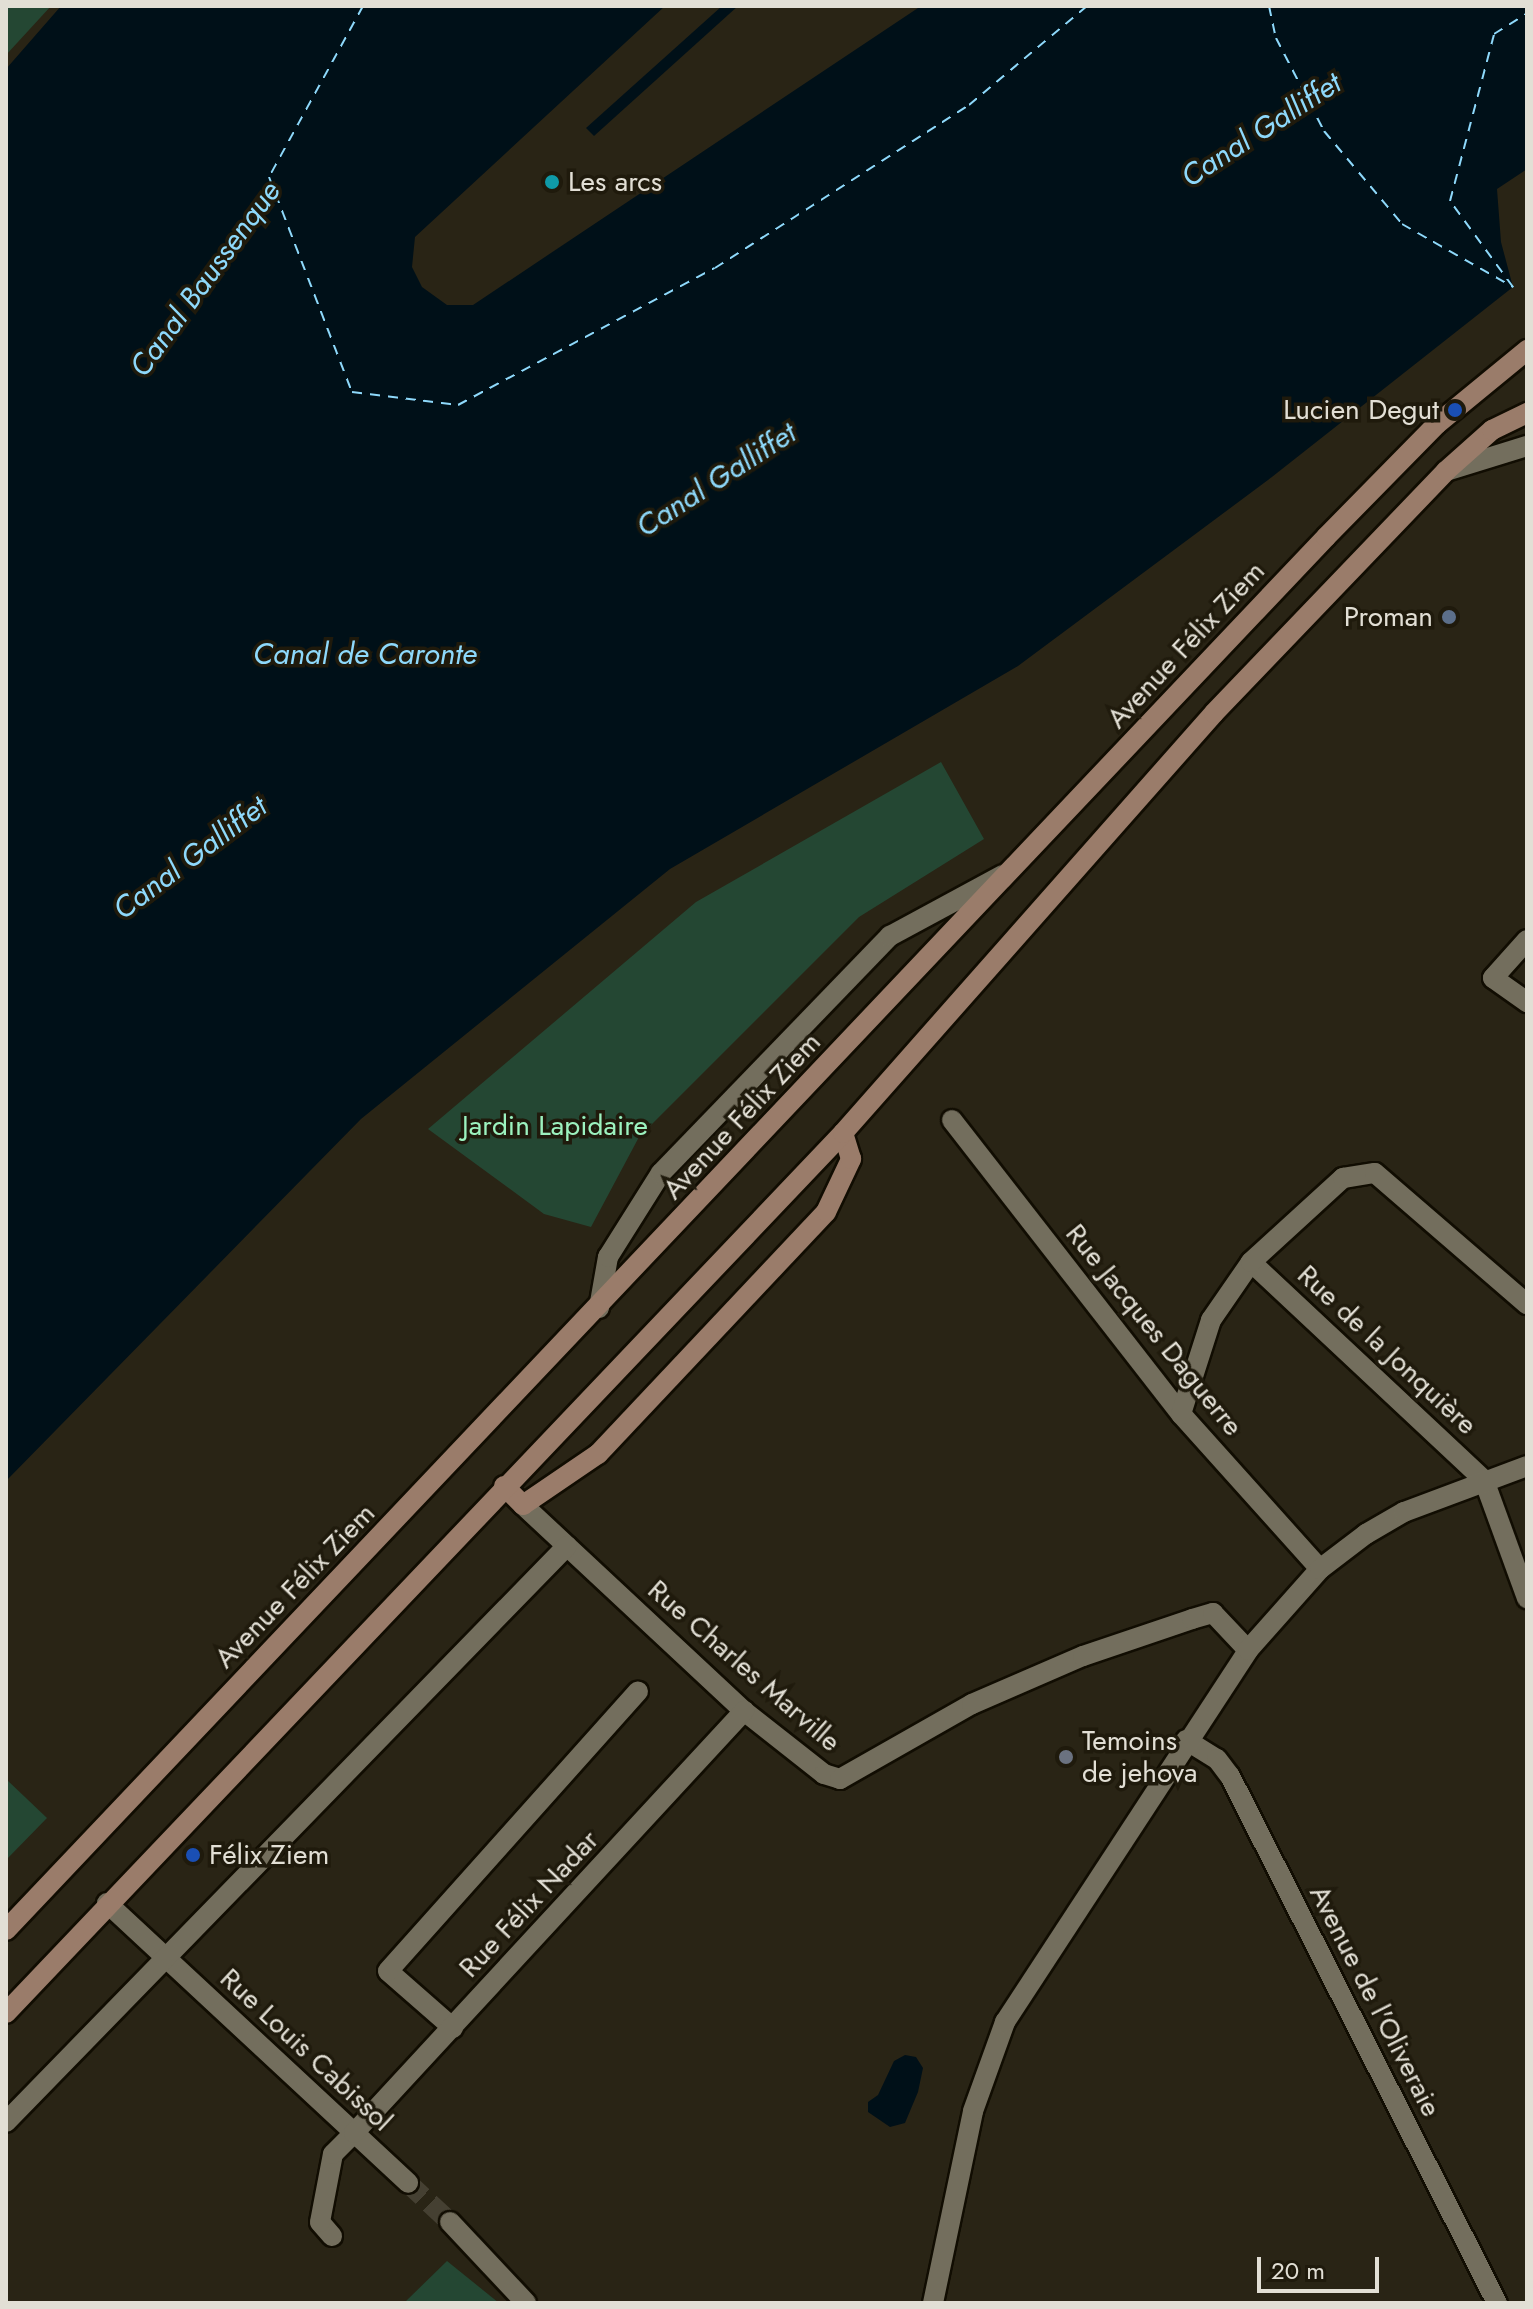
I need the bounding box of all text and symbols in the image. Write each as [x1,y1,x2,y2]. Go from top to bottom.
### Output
water label: Canal Galliffet [1175,65,1347,195]
place label: Les arcs [568,165,662,199]
marker: Les arcs [543,173,561,191]
water label: Canal Baussenque [122,174,288,384]
place label: Lucien Degut [1283,393,1439,427]
marker: Lucien Degut [1446,401,1464,419]
water label: Canal Galliffet [630,415,802,545]
street label: Avenue Félix Ziem [1100,555,1272,735]
place label: Proman [1344,600,1433,634]
marker: Proman [1440,608,1458,626]
water label: Canal de Caronte [253,636,477,672]
water label: Canal Galliffet [106,789,274,927]
street label: Avenue Félix Ziem [656,1026,828,1206]
park label: Jardin Lapidaire [462,1109,648,1143]
street label: Rue Jacques Daguerre [1058,1217,1250,1443]
street label: Rue de la Jonquière [1290,1258,1484,1442]
street label: Avenue Félix Ziem [208,1497,382,1675]
street label: Rue Charles Marville [641,1573,847,1759]
place label: Temoins de jehova [1082,1724,1198,1790]
marker: Temoins de jehova [1057,1748,1075,1766]
street label: Rue Félix Nadar [452,1823,606,1985]
place label: Félix Ziem [209,1838,329,1872]
marker: Félix Ziem [184,1846,202,1864]
street label: Avenue de l'Oliveraie [1302,1880,1448,2122]
street label: Rue Louis Cabissol [213,1962,399,2138]
scale bar [1261,2241,1383,2291]
text: 20 m [1271,2253,1325,2288]

